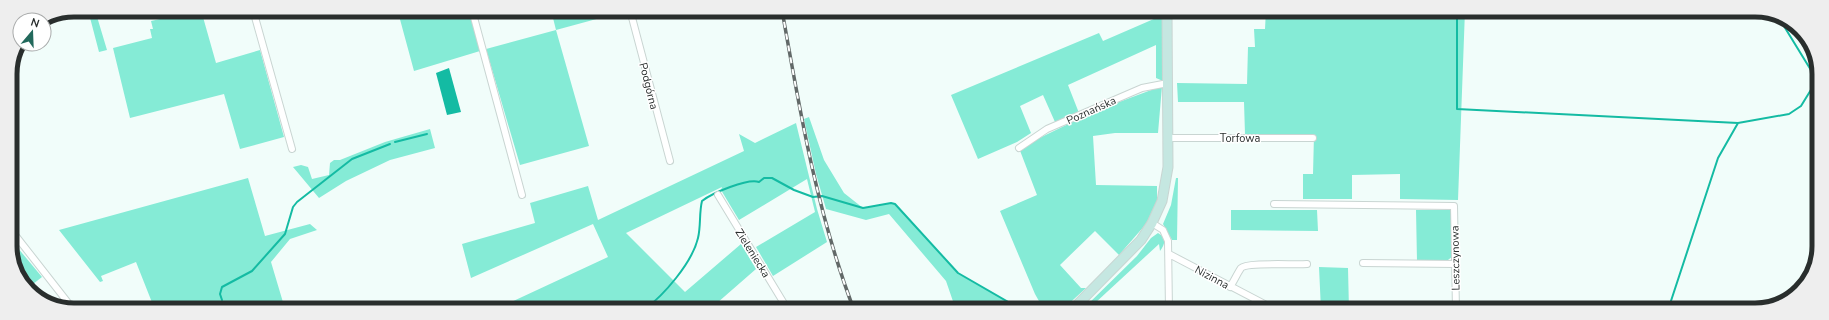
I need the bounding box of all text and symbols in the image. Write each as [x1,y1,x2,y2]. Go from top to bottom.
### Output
north arrow [12,12,52,52]
text: N [29,15,41,31]
street label: Podgórna [635,61,662,111]
street label: Poznańska [1064,93,1119,128]
street label: Torfowa [1220,131,1260,146]
street label: Leszczynowa [1447,225,1464,291]
street label: Zieleniecka [732,226,774,281]
street label: Nizinna [1192,262,1232,293]

